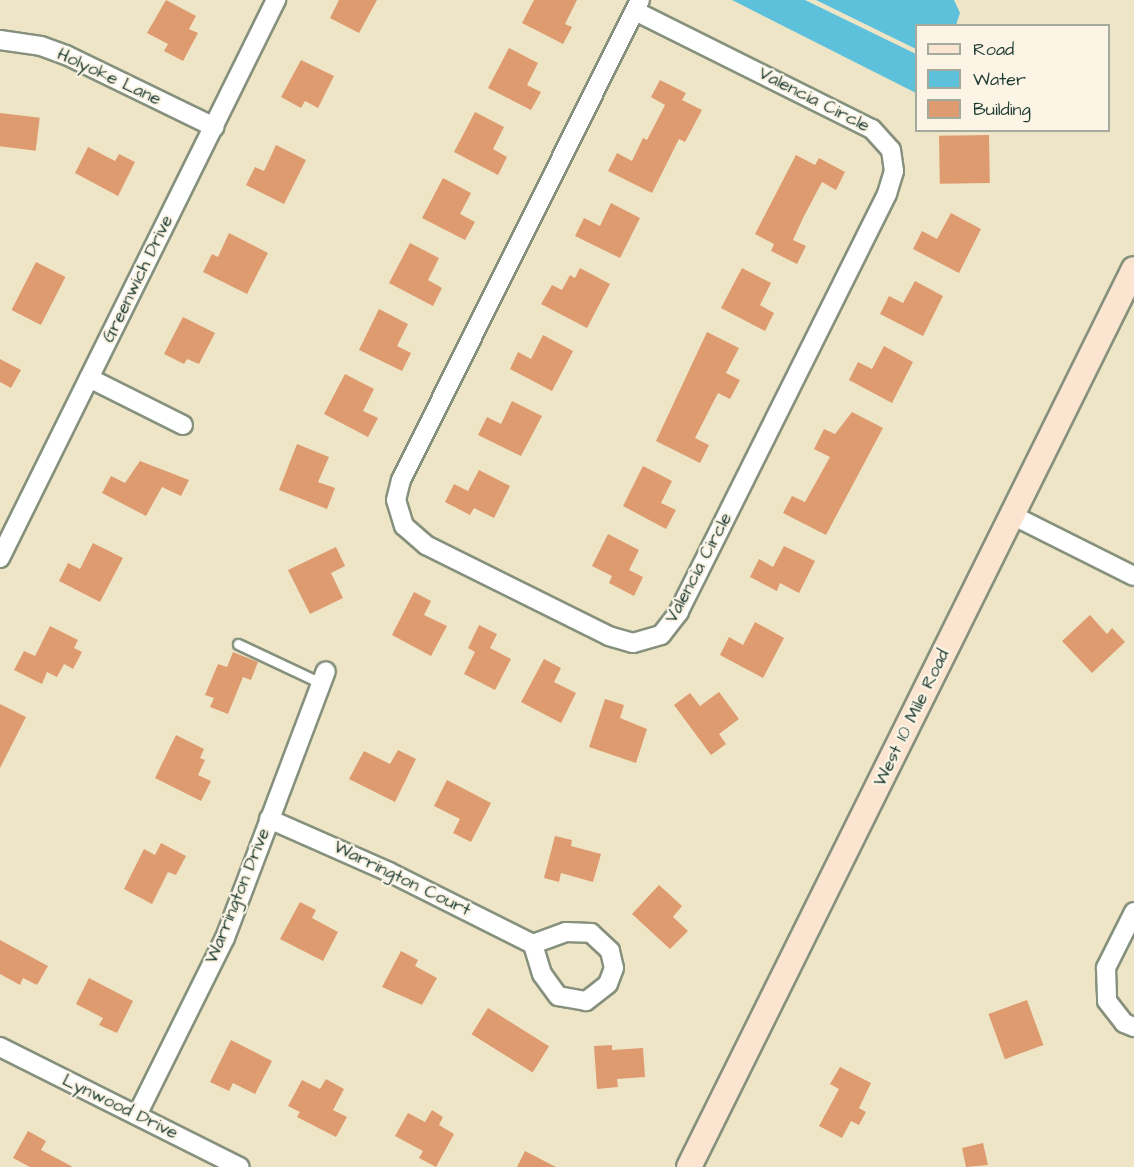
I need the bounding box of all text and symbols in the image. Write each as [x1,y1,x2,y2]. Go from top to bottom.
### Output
legend [915,24,1110,132]
text: Road [973,37,1014,62]
street label: Holyoke Lane [54,43,164,111]
street label: Valencia Circle [755,63,873,137]
text: Water [973,67,1026,92]
text: Building [973,97,1031,122]
street label: Greenwich Drive [98,212,178,346]
street label: Valencia Circle [661,509,737,627]
street label: West 10 Mile Road [869,646,955,790]
street label: Warrington Drive [201,825,275,967]
street label: Warrington Court [330,836,474,922]
street label: Lynwood Drive [59,1070,181,1144]

